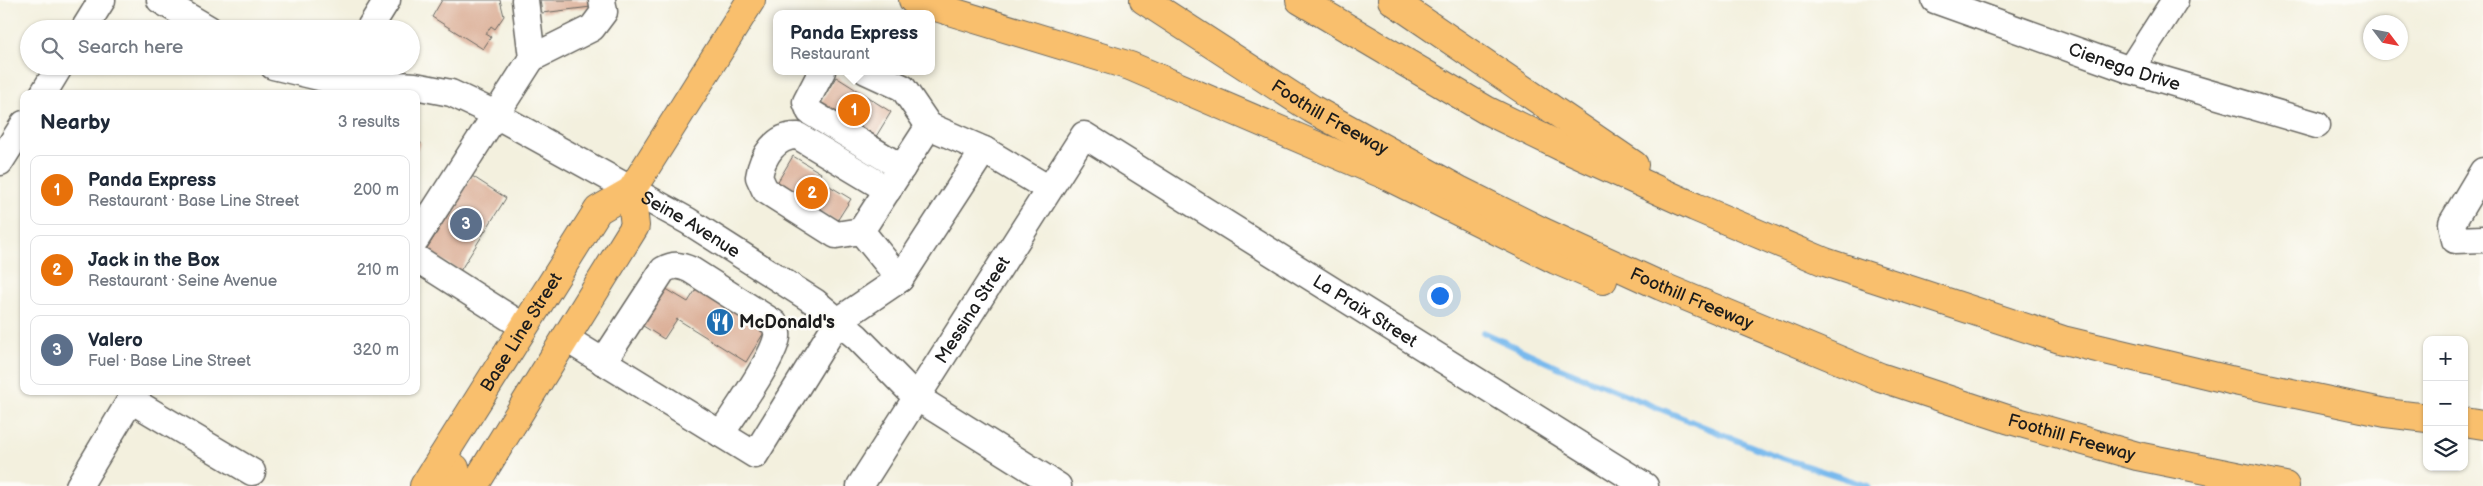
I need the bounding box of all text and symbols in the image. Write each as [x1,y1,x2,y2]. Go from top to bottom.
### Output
popup [773,10,935,75]
north arrow [2363,15,2408,60]
search box [20,20,420,75]
text: Panda Express [790,22,918,45]
icon: search [38,34,66,62]
text: Search here [78,36,183,59]
street label: Cienega Drive [2066,38,2183,95]
text: Restaurant [790,45,870,64]
street label: Foothill Freeway [1268,75,1393,160]
pin: 1 [838,91,870,129]
text: Nearby [40,110,110,135]
text: 3 results [338,113,400,132]
text: Panda Express [88,169,216,192]
pin: 2 [796,174,828,212]
text: 1 [54,181,60,200]
text: 200 m [353,181,399,200]
street label: Seine Avenue [637,187,744,262]
text: Restaurant · Base Line Street [88,192,299,211]
pin: 3 [450,205,482,243]
text: Jack in the Box [88,249,219,272]
street label: Messina Street [931,252,1015,367]
text: 2 [52,261,62,280]
text: 210 m [357,261,399,280]
street label: Foothill Freeway [1627,263,1757,334]
street label: Base Line Street [476,268,567,395]
street label: La Praix Street [1309,270,1422,352]
text: Restaurant · Seine Avenue [88,272,277,291]
your location [1427,283,1453,309]
restaurant icon: McDonald's [705,307,735,337]
place label: McDonald's [739,312,835,333]
text: Valero [88,329,143,352]
map controls [2423,336,2468,471]
button: + [2423,336,2468,381]
text: 3 [52,341,62,360]
text: 320 m [353,341,399,360]
text: Fuel · Base Line Street [88,352,251,371]
button: − [2423,381,2468,426]
street label: Foothill Freeway [2006,409,2139,466]
button: layers [2423,426,2468,471]

